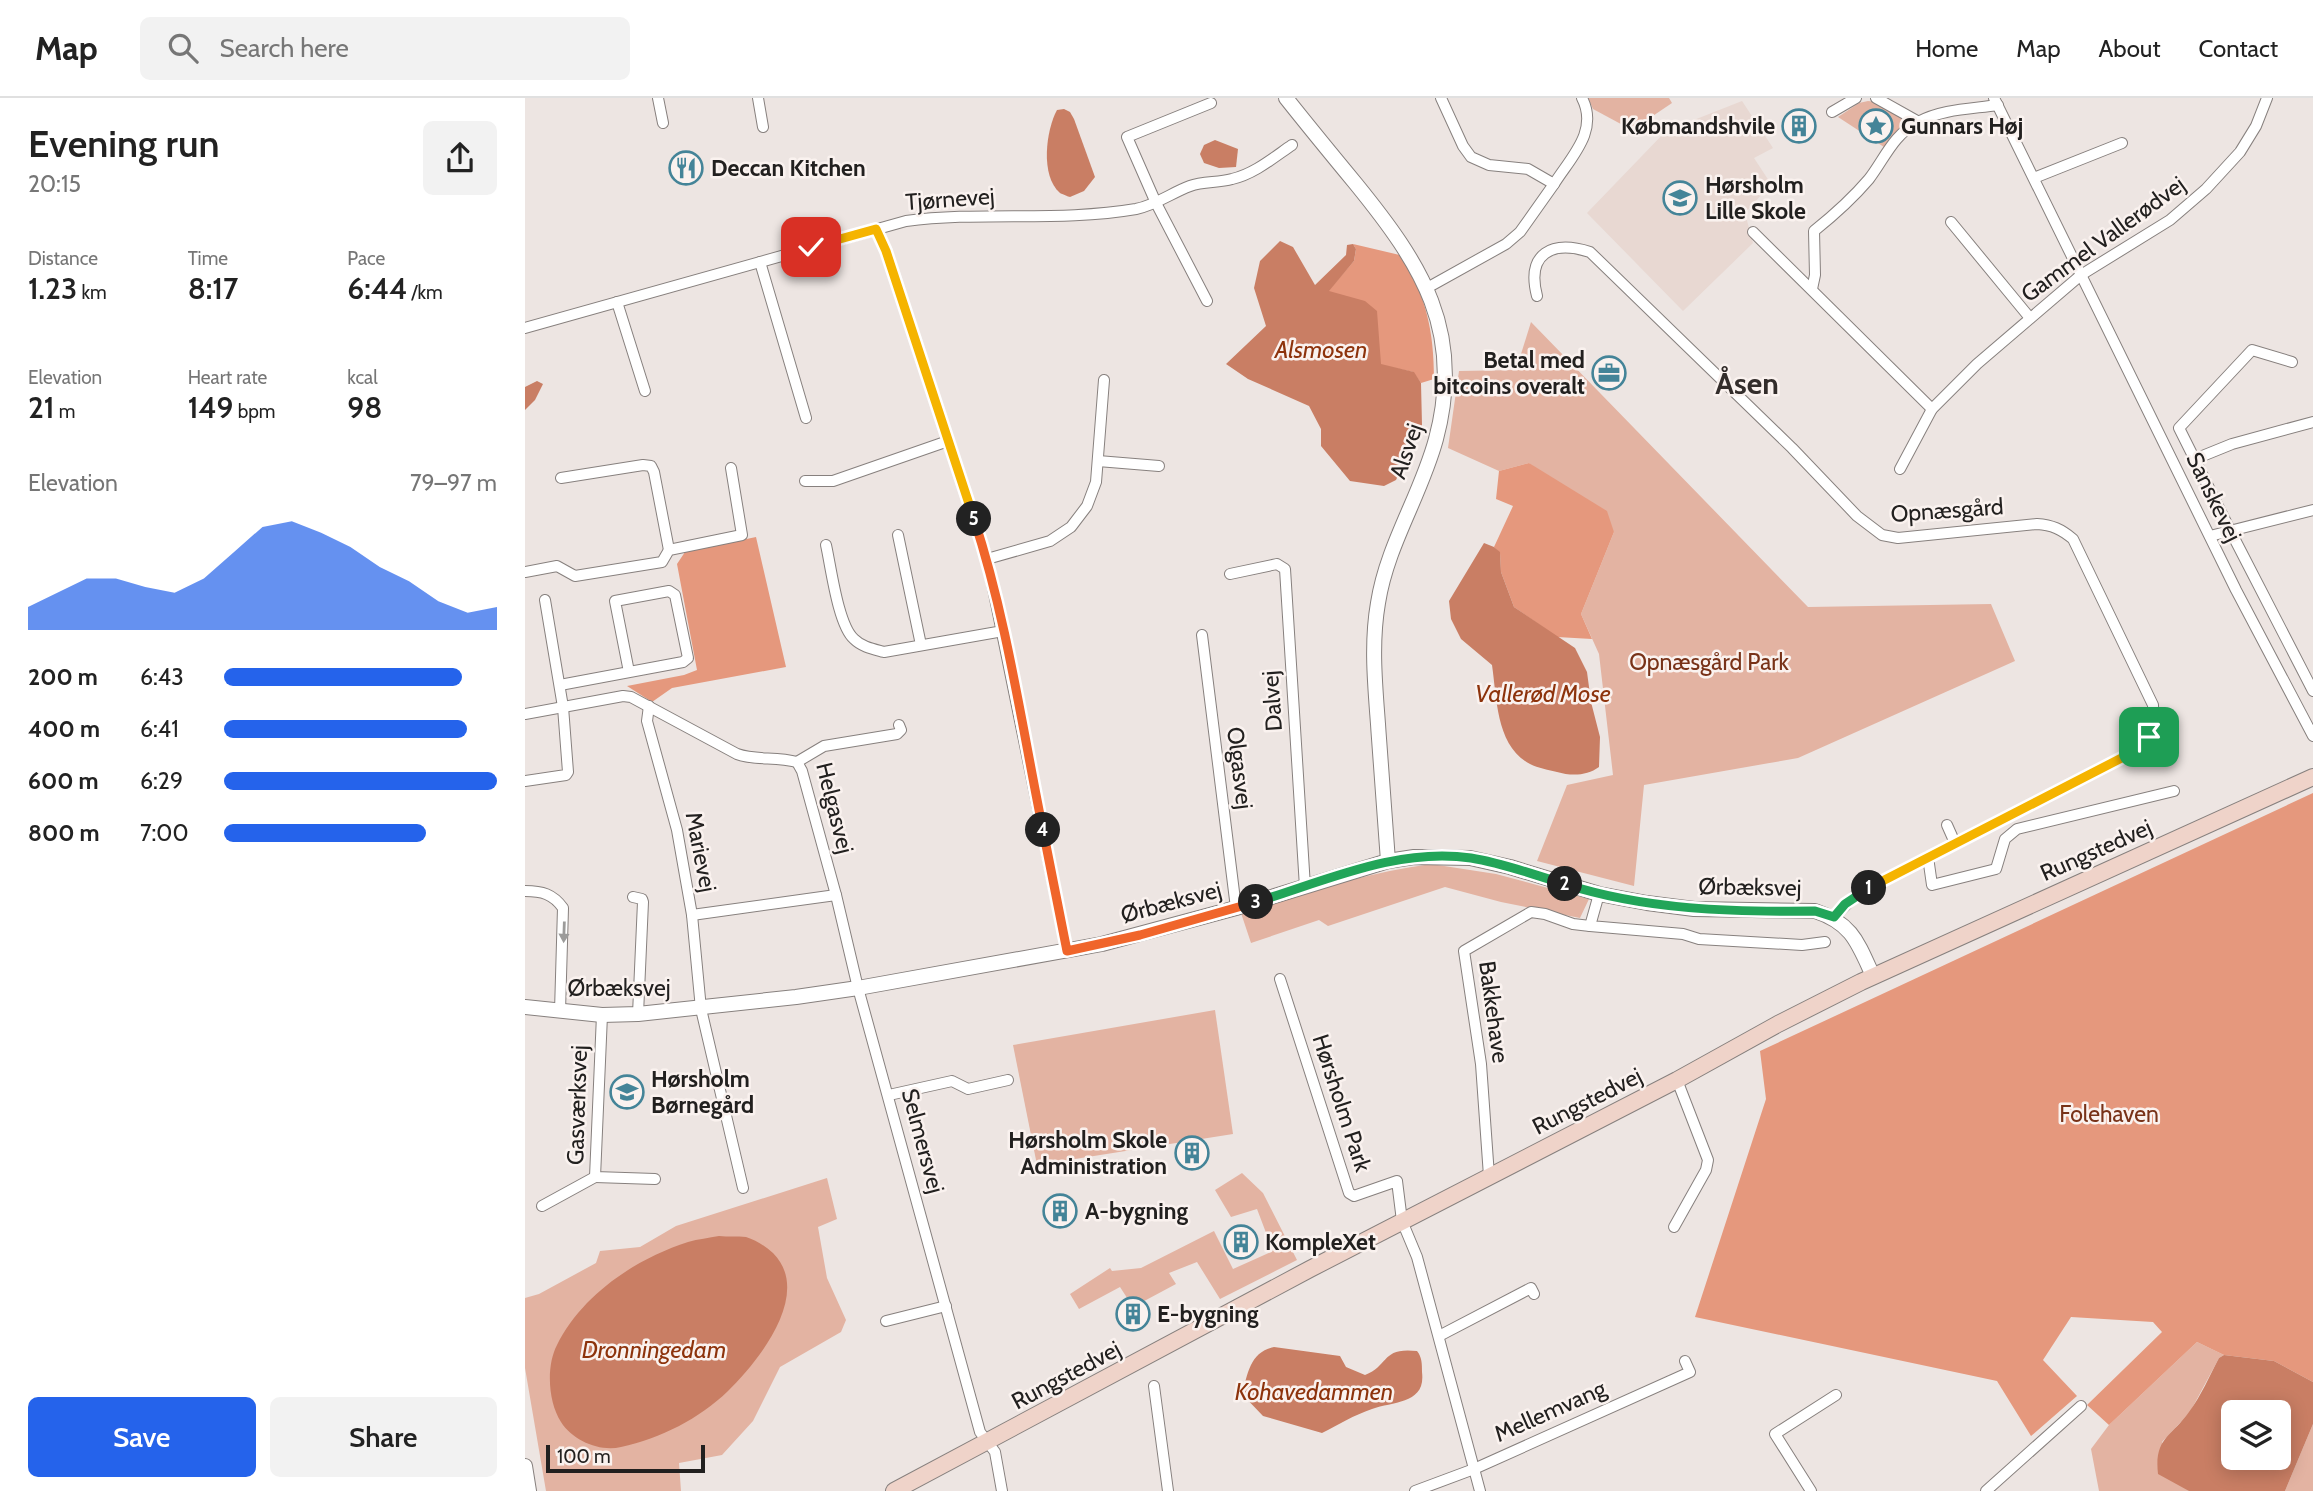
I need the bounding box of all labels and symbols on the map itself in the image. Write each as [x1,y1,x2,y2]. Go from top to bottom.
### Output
building icon: Købmandshvile [1780,107,1818,145]
place icon: Gunnars Høj [1857,107,1895,145]
place label: Købmandshvile [1621,112,1775,140]
place label: Gunnars Høj [1901,112,2023,140]
restaurant icon: Deccan Kitchen [667,149,705,187]
place label: Deccan Kitchen [711,154,866,182]
street label: Gammel Vallerødvej [2015,170,2191,308]
place label: Hørsholm Lille Skole [1705,171,1806,225]
school or university icon: Hørsholm Lille Skole [1661,179,1699,217]
street label: Tjørnevej [905,182,995,216]
pin [781,217,841,277]
water label: Alsmosen [1274,335,1367,364]
place label: Betal med bitcoins overalt [1433,346,1585,400]
office icon: Betal med bitcoins overalt [1590,354,1628,392]
district label: Åsen [1715,365,1779,402]
street label: Alsvej [1384,420,1428,482]
street label: Sanskevej [2180,448,2248,546]
street label: Opnæsgård [1890,492,2004,528]
pin: 5 [957,502,991,536]
park label: Opnæsgård Park [1629,648,1789,676]
street label: Dalvej [1256,670,1288,732]
water label: Vallerød Mose [1475,679,1611,708]
pin [2119,707,2179,767]
street label: Olgasvej [1221,725,1259,811]
street label: Helgasvej [810,760,860,856]
street label: Marievej [680,809,722,895]
pin: 4 [1025,812,1061,848]
street label: Rungstedvej [2036,813,2156,887]
pin: 2 [1548,866,1583,902]
pin: 1 [1851,870,1887,906]
street label: Ørbæksvej [1698,872,1802,902]
street label: Ørbæksvej [1118,875,1224,929]
pin: 3 [1239,884,1273,920]
one-way arrow [558,921,569,943]
street label: Bakkehave [1473,959,1515,1065]
street label: Ørbæksvej [567,974,671,1002]
street label: Hørsholm Park [1307,1031,1378,1176]
street label: Gasværksvej [561,1045,593,1165]
street label: Rungstedvej [1527,1061,1647,1141]
place label: Hørsholm Børnegård [651,1065,754,1119]
school or university icon: Hørsholm Børnegård [608,1073,646,1111]
street label: Selmersvej [896,1086,950,1196]
park label: Folehaven [2059,1100,2159,1128]
place label: Hørsholm Skole Administration [1008,1126,1167,1180]
building icon: Hørsholm Skole Administration [1173,1134,1211,1172]
building icon: A-bygning [1041,1192,1079,1230]
place label: A-bygning [1085,1197,1188,1225]
building icon: KompleXet [1222,1223,1260,1261]
place label: KompleXet [1265,1228,1376,1256]
building icon: E-bygning [1114,1295,1152,1333]
place label: E-bygning [1157,1300,1259,1328]
water label: Dronningedam [582,1335,726,1364]
street label: Rungstedvej [1007,1335,1125,1415]
street label: Mellemvang [1490,1374,1611,1448]
water label: Kohavedammen [1235,1377,1393,1406]
scale bar [546,1442,705,1474]

